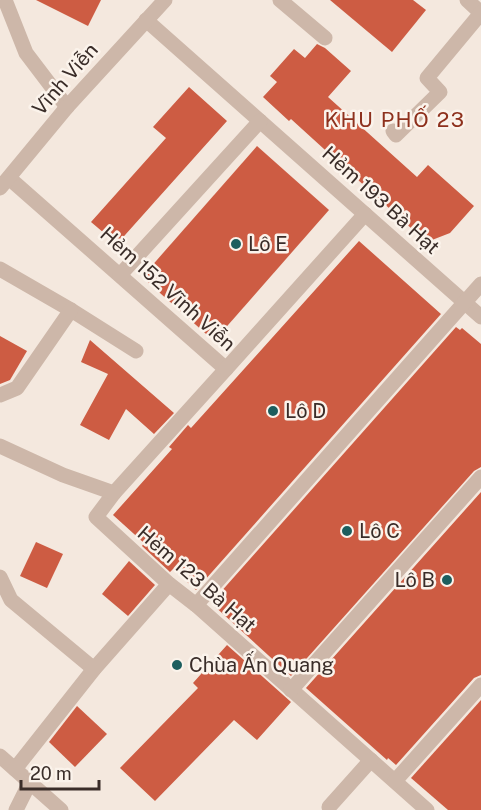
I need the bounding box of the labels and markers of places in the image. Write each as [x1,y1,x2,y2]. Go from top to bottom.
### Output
place label: Lô E [248,232,288,256]
marker: Lô E [229,237,243,251]
place label: Lô D [285,399,326,423]
marker: Lô D [266,404,280,418]
place label: Lô C [359,519,400,543]
marker: Lô C [340,524,354,538]
place label: Lô B [394,568,435,592]
marker: Lô B [440,573,454,587]
place label: Chùa Ấn Quang [189,651,334,677]
marker: Chùa Ấn Quang [170,658,184,672]

